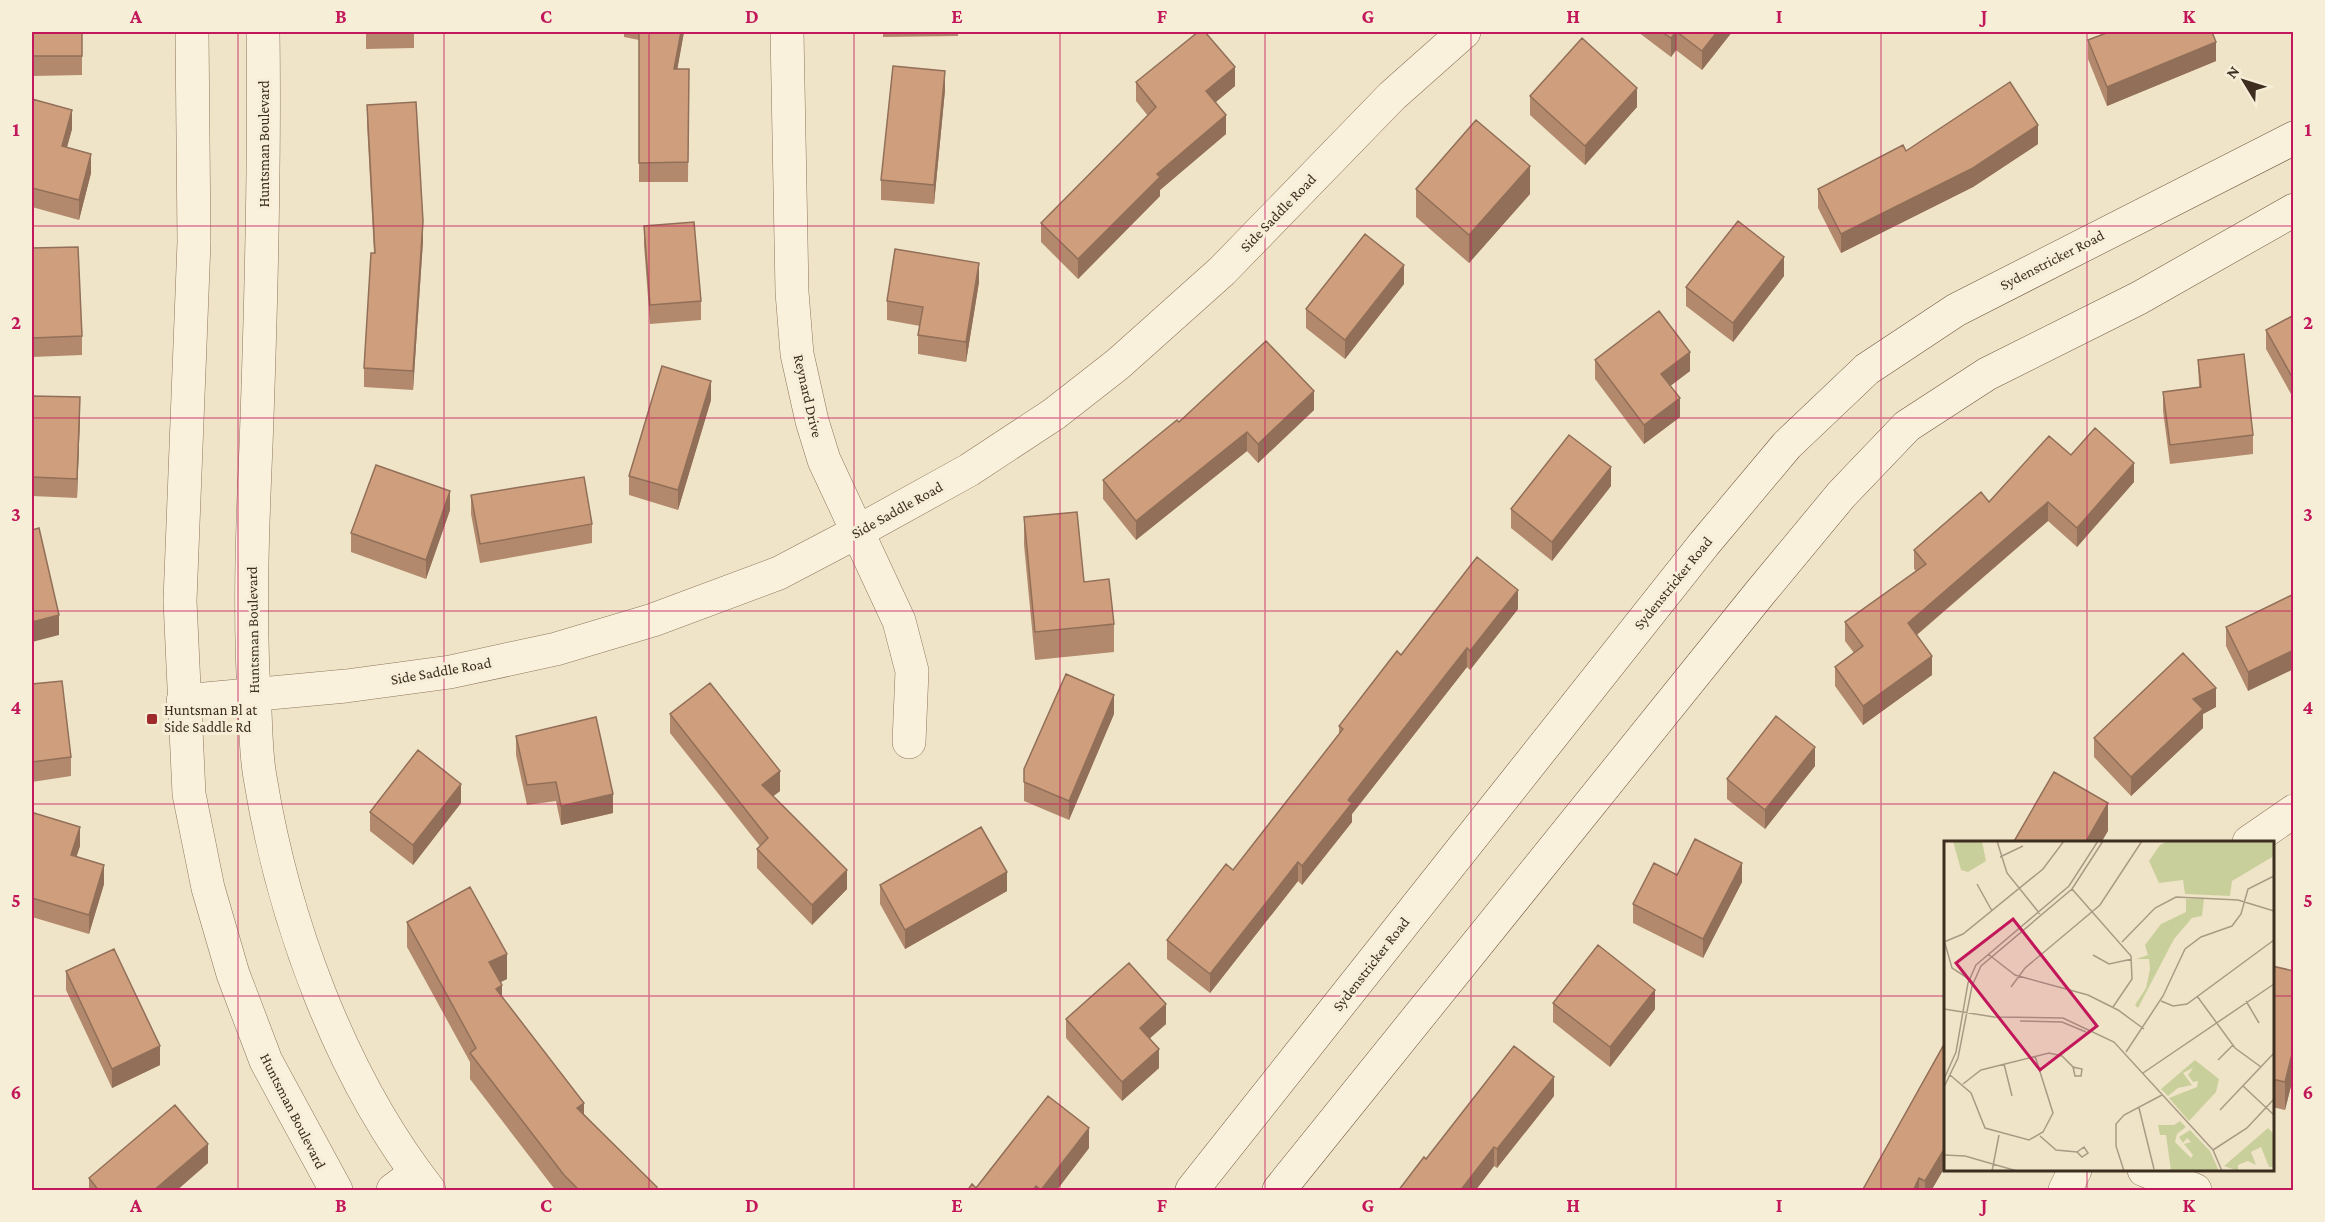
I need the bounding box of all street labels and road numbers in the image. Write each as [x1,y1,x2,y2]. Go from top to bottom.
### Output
street label: Huntsman Boulevard [256,80,272,208]
street label: Side Saddle Road [1237,171,1319,255]
street label: Sydenstricker Road [1997,227,2107,294]
street label: Reynard Drive [790,353,825,440]
street label: Side Saddle Road [849,478,945,542]
street label: Sydenstricker Road [1631,533,1716,633]
street label: Huntsman Boulevard [244,566,262,694]
street label: Side Saddle Road [390,654,493,688]
street label: Sydenstricker Road [1329,914,1413,1015]
street label: Huntsman Boulevard [257,1051,329,1171]

